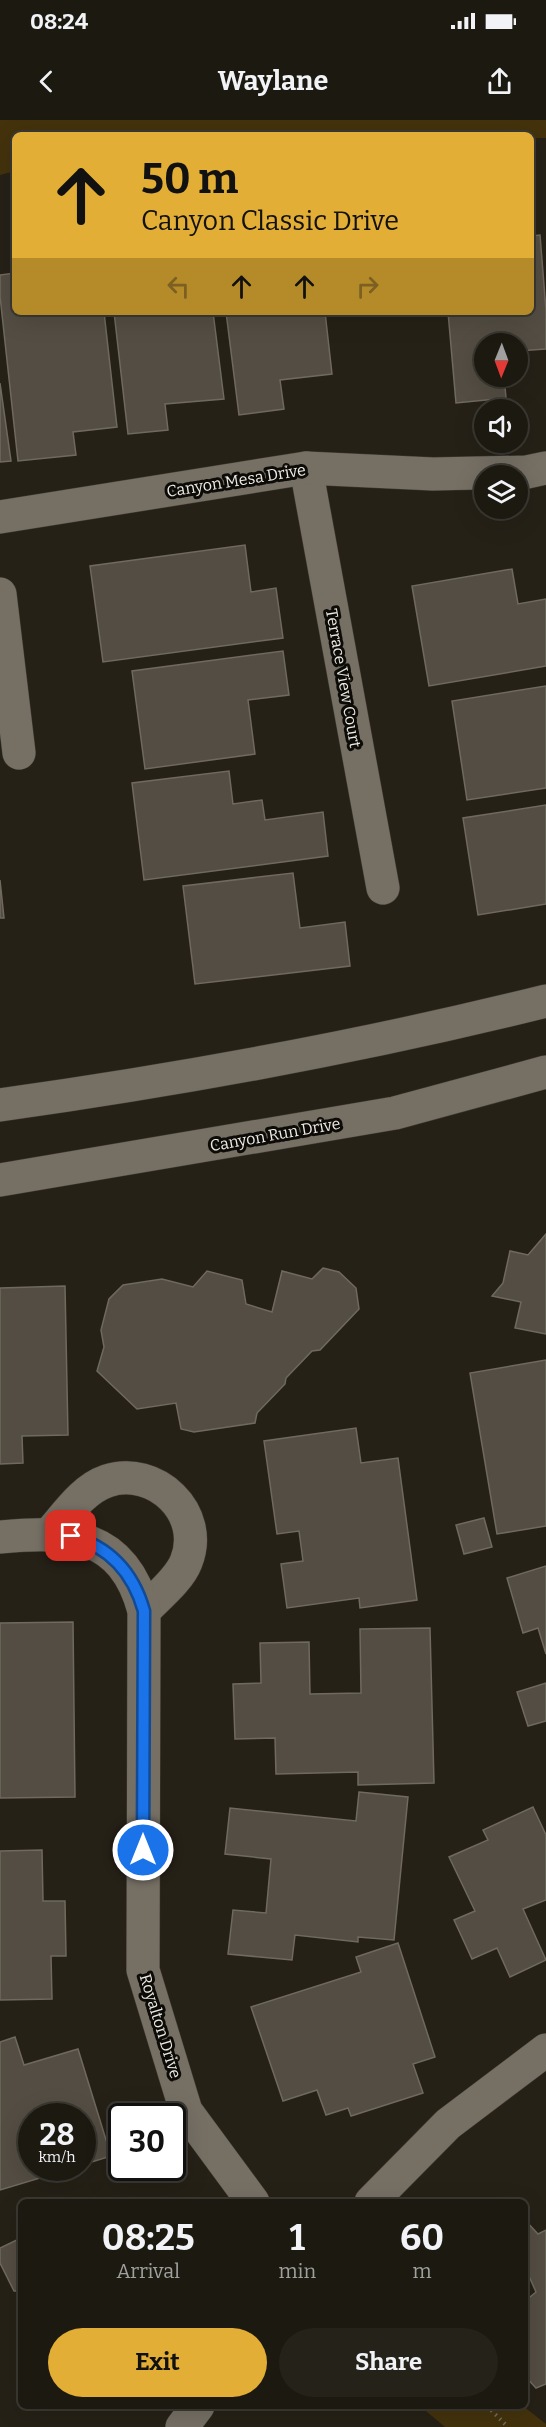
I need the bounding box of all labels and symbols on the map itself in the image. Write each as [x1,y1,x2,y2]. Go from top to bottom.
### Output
north arrow [474,333,528,387]
street label: Canyon Mesa Drive [165,460,307,501]
street label: Terrace View Court [322,607,365,749]
street label: Canyon Run Drive [208,1114,342,1155]
pin [45,1510,96,1561]
position arrow [111,1818,175,1882]
street label: Royalton Drive [136,1972,185,2081]
speed limit sign: 30 [108,2103,186,2181]

